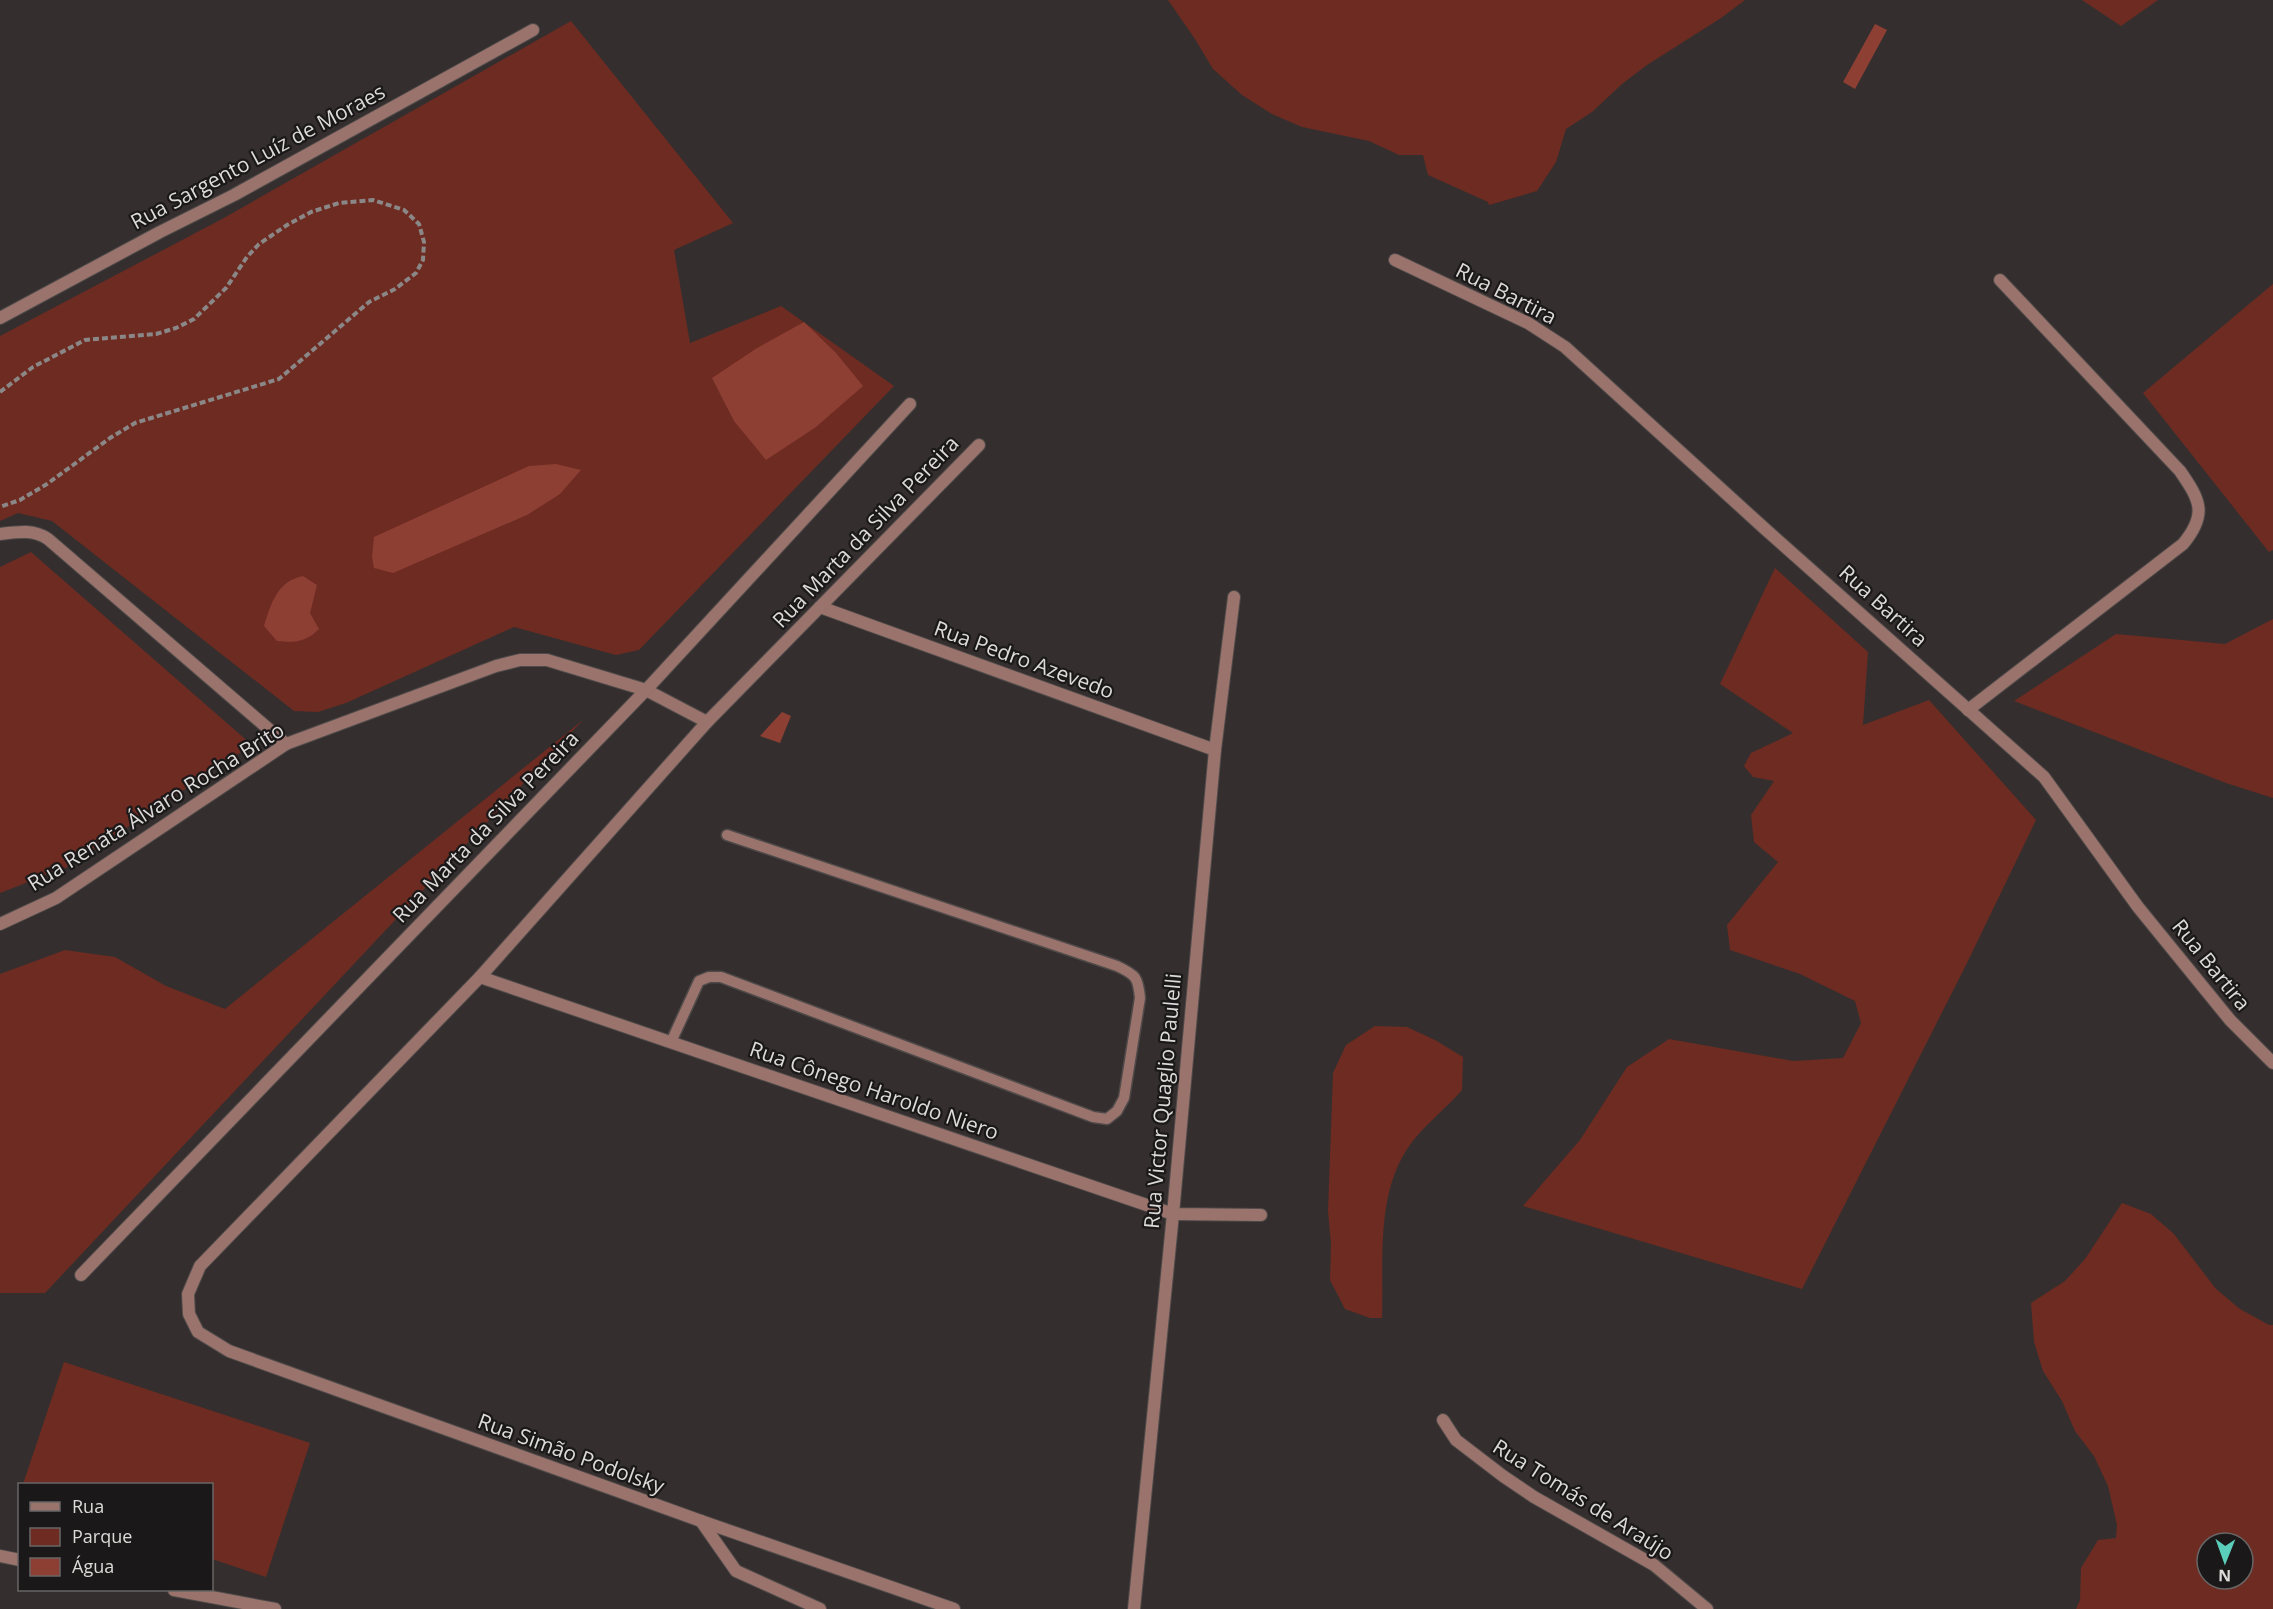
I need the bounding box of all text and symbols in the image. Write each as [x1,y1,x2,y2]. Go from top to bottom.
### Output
street label: Rua Sargento Luíz de Moraes [125,77,390,235]
street label: Rua Bartira [1451,256,1562,331]
street label: Rua Marta da Silva Pereira [766,429,965,633]
street label: Rua Bartira [1833,558,1934,652]
street label: Rua Pedro Azevedo [930,613,1118,705]
street label: Rua Renata Álvaro Rocha Brito [22,715,289,897]
street label: Rua Marta da Silva Pereira [386,724,585,928]
street label: Rua Bartira [2166,913,2257,1016]
street label: Rua Victor Quaglio Paulelli [1137,972,1187,1230]
street label: Rua Cônego Haroldo Niero [746,1034,1003,1146]
street label: Rua Simão Podolsky [474,1406,669,1500]
street label: Rua Tomás de Araújo [1488,1432,1679,1566]
legend [18,1483,213,1591]
text: Rua [72,1494,104,1518]
text: Parque [72,1524,132,1548]
north arrow [2195,1531,2255,1591]
text: Água [72,1554,114,1578]
text: N [2218,1565,2231,1587]

